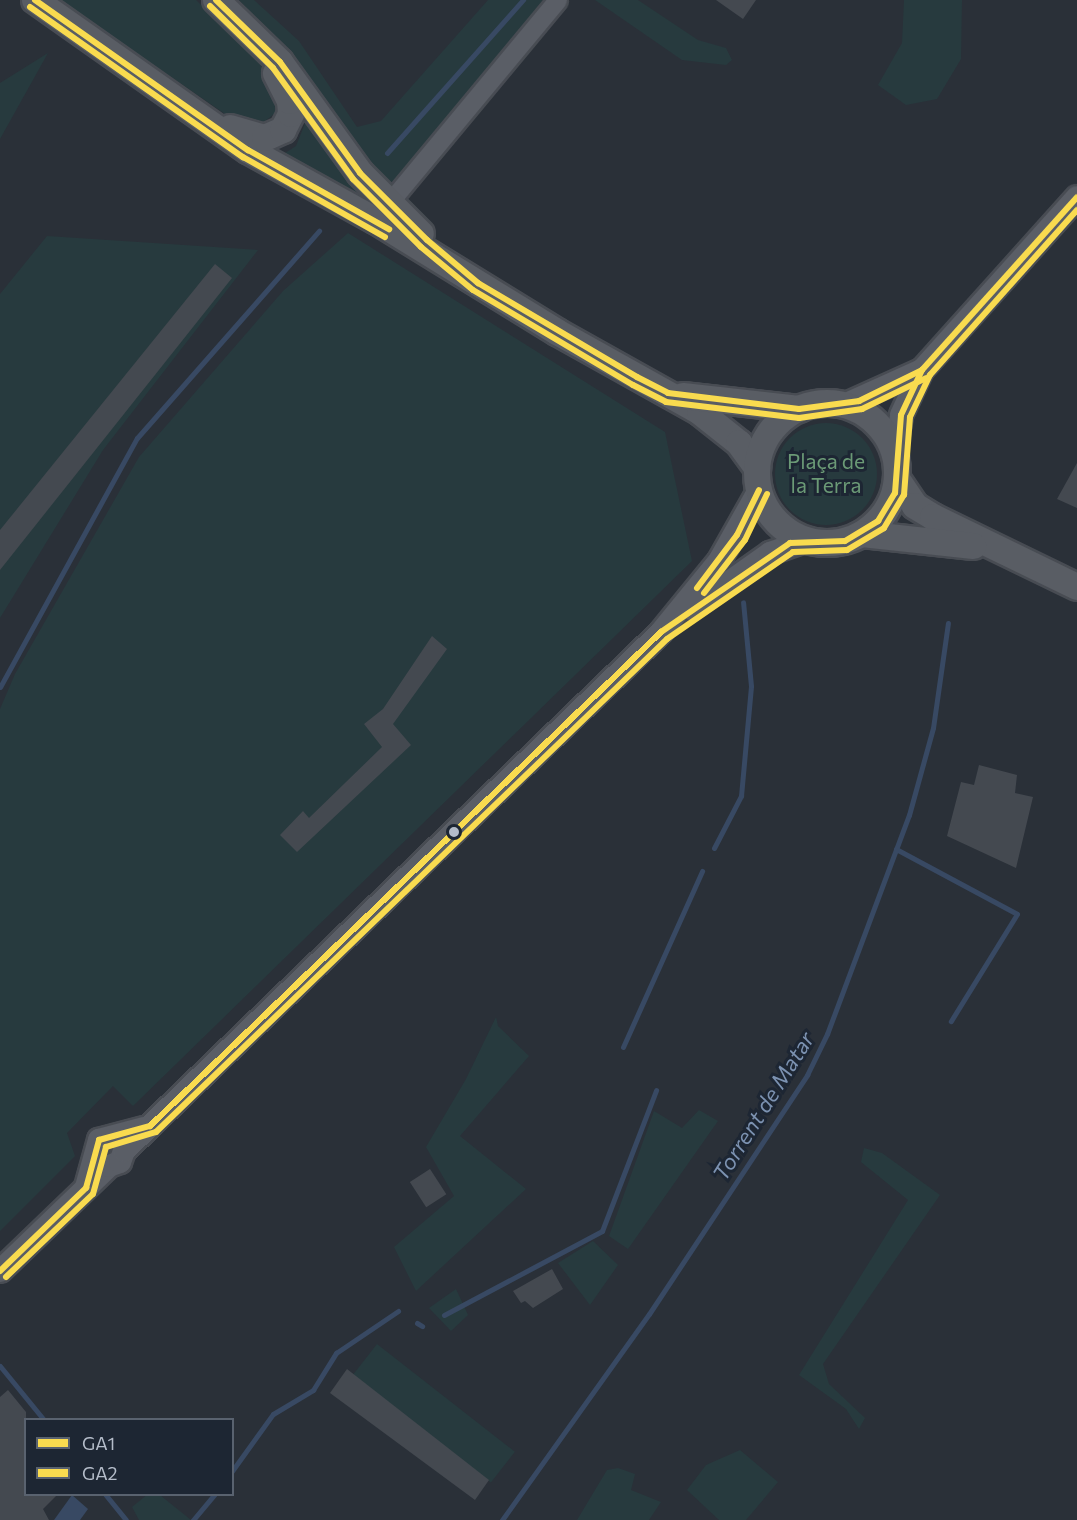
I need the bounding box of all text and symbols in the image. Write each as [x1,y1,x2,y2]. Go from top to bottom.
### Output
park label: Plaça de la Terra [787,448,865,498]
unlabelled marker [448,826,460,838]
water label: Torrent de Matar [707,1027,819,1185]
legend [24,1418,234,1496]
text: GA1 [82,1432,115,1454]
text: GA2 [82,1462,118,1484]

